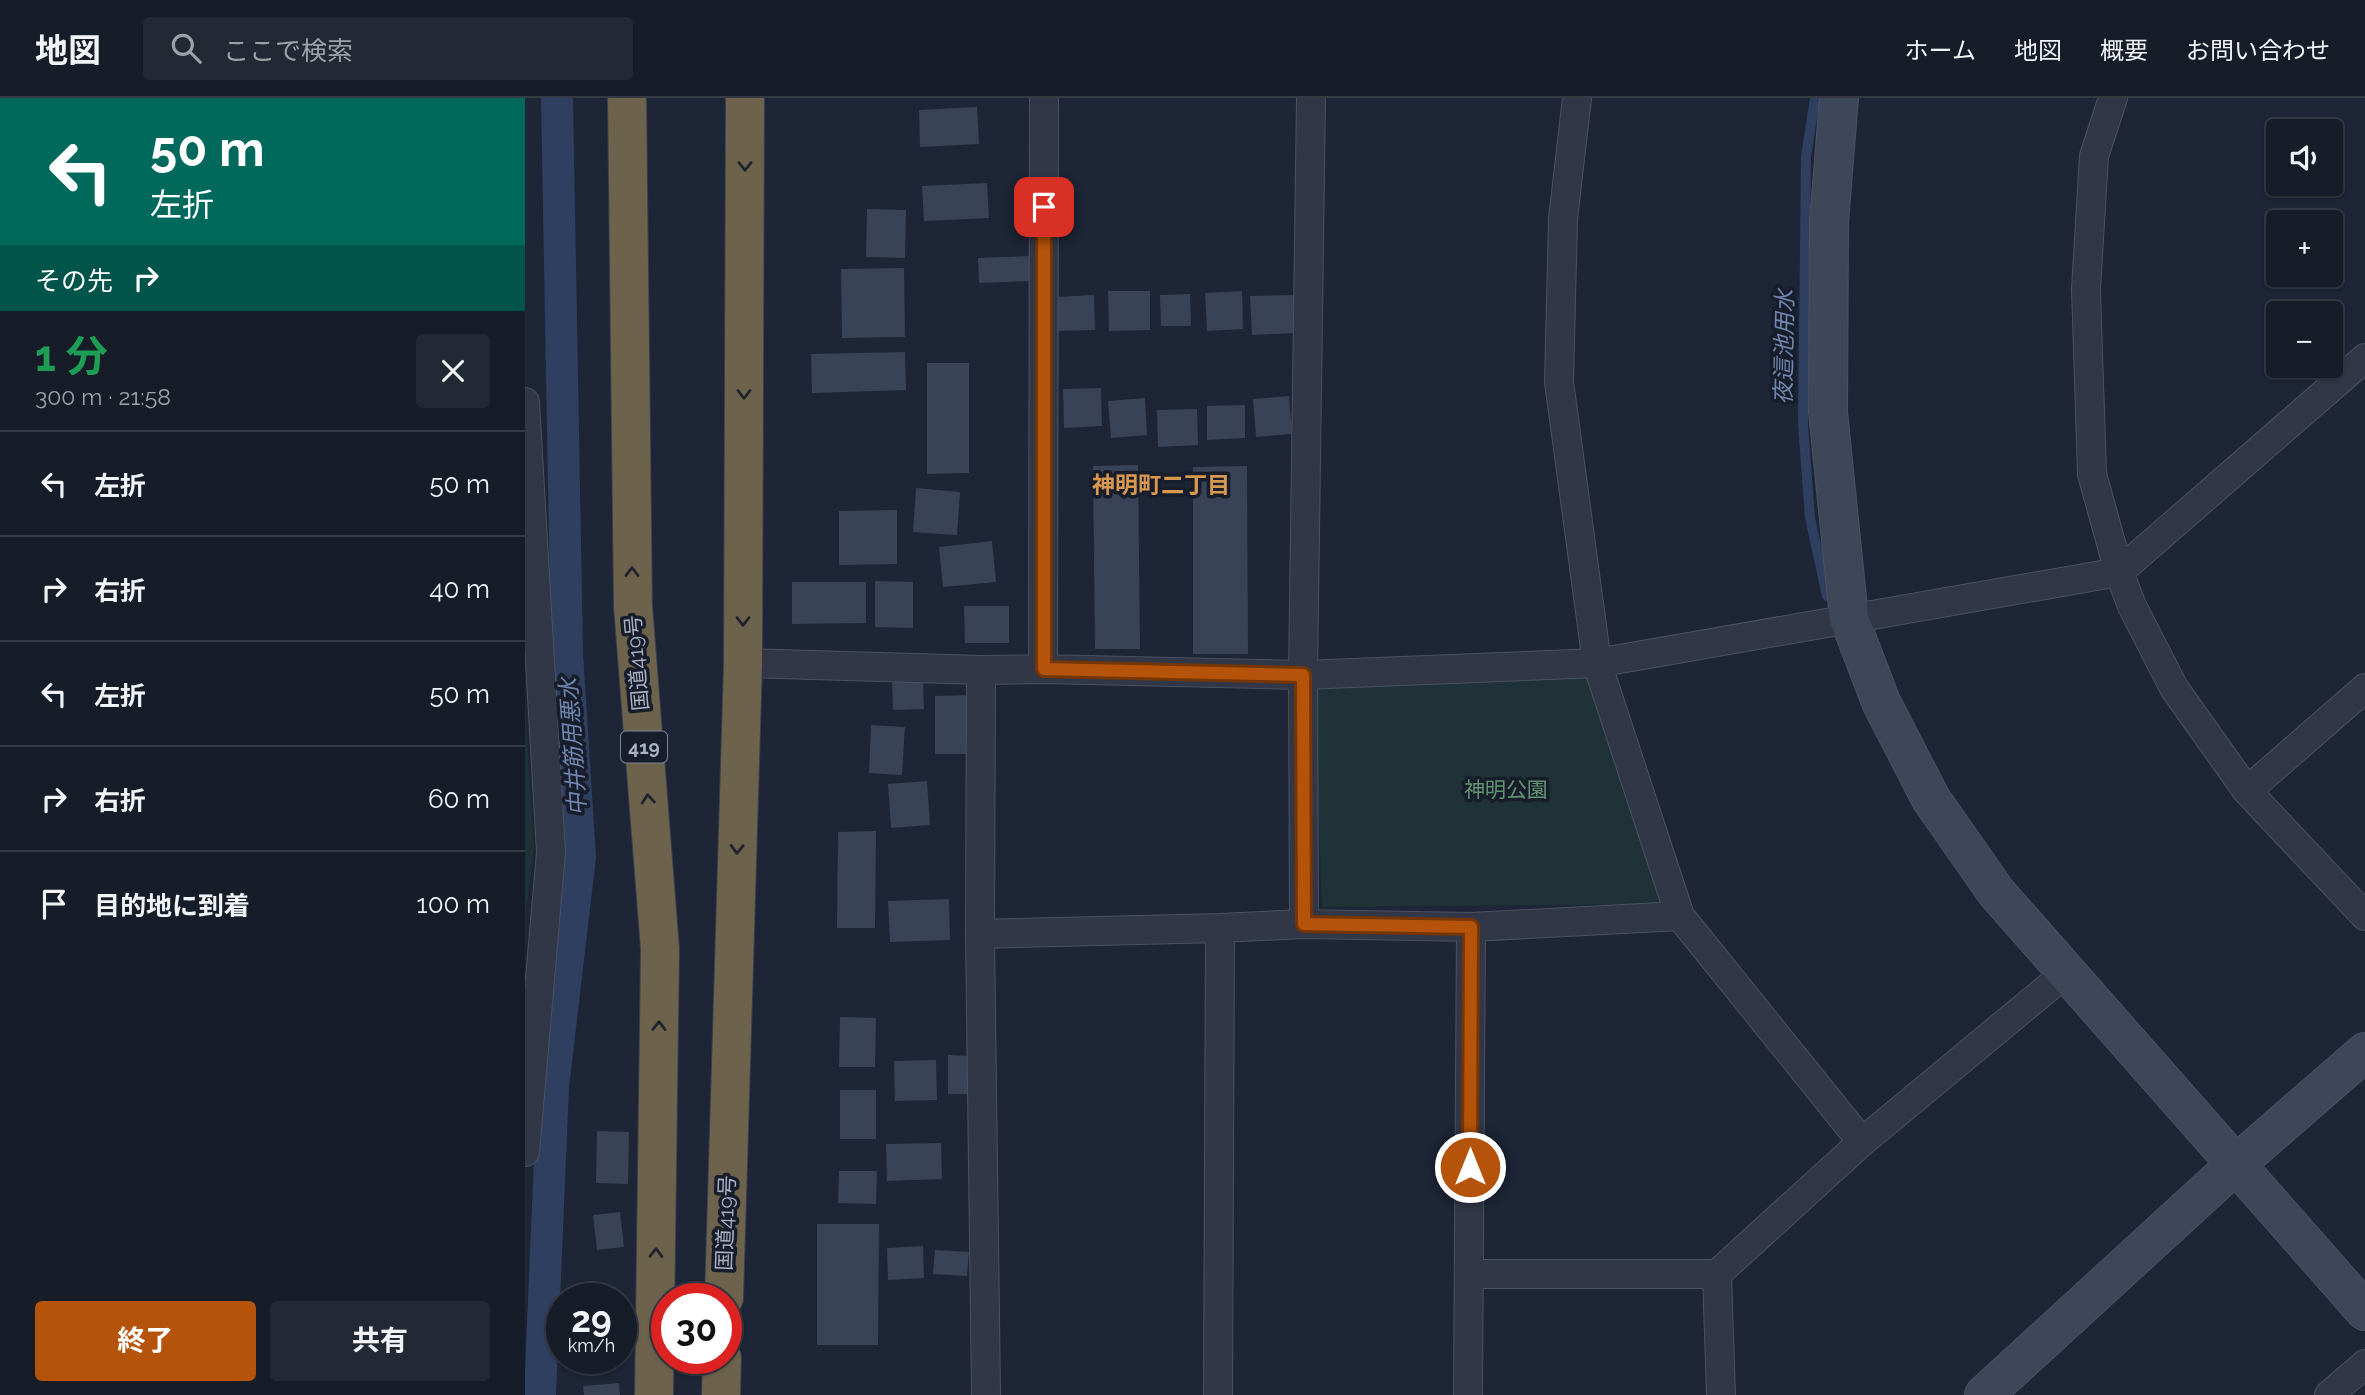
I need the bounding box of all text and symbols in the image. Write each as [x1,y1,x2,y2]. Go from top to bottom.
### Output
search box [143,17,633,80]
icon: search [167,29,205,67]
text: 地図 [35,31,101,70]
text: ここで検索 [223,36,353,66]
text: ホーム [1905,36,1976,65]
text: 地図 [2014,36,2062,65]
text: 概要 [2100,36,2148,65]
text: お問い合わせ [2186,36,2330,65]
map controls [2266,119,2343,378]
button: sound [2266,119,2343,196]
text: 50 m [150,120,265,177]
icon: left [35,126,126,217]
one-way arrow [737,161,753,172]
pin [1014,177,1074,237]
text: 左折 [150,186,214,223]
icon: arrive [1025,188,1063,226]
button: + [2266,210,2343,287]
icon: right [127,259,165,297]
text: その先 [35,266,113,296]
water label: 夜這池用水 [1769,286,1798,405]
button: − [2266,301,2343,378]
text: 1 分 [35,332,108,381]
button: close [416,334,490,408]
text: 300 m · 21:58 [35,383,171,410]
one-way arrow [736,389,752,399]
icon: left [35,465,73,503]
text: 50 m [429,469,490,499]
text: 左折 [94,471,146,501]
district label: 神明町二丁目 [1092,471,1230,498]
one-way arrow [625,566,640,577]
icon: right [35,570,73,608]
text: 40 m [429,574,490,604]
text: 右折 [94,576,146,606]
street label: 国道419号 [620,614,653,712]
one-way arrow [736,616,751,627]
water label: 中井筋用悪水 [554,674,591,817]
icon: left [35,675,73,713]
text: 50 m [429,679,490,709]
text: 左折 [94,681,146,711]
road number: 419 [621,732,667,762]
park label: 神明公園 [1464,777,1548,802]
icon: right [35,780,73,818]
text: 60 m [428,784,490,814]
text: 右折 [94,786,146,816]
one-way arrow [641,793,656,804]
one-way arrow [730,843,745,854]
icon: arrive [35,885,73,923]
text: 100 m [417,889,490,919]
text: 目的地に到着 [94,891,250,921]
one-way arrow [651,1020,667,1031]
position arrow [1433,1130,1507,1204]
street label: 国道419号 [711,1175,740,1271]
one-way arrow [648,1248,664,1258]
speed limit sign: 30 [651,1283,742,1374]
text: 29 [571,1299,612,1340]
button: 終了 [35,1301,256,1381]
button: 共有 [270,1301,490,1381]
text: km/h [568,1335,615,1356]

